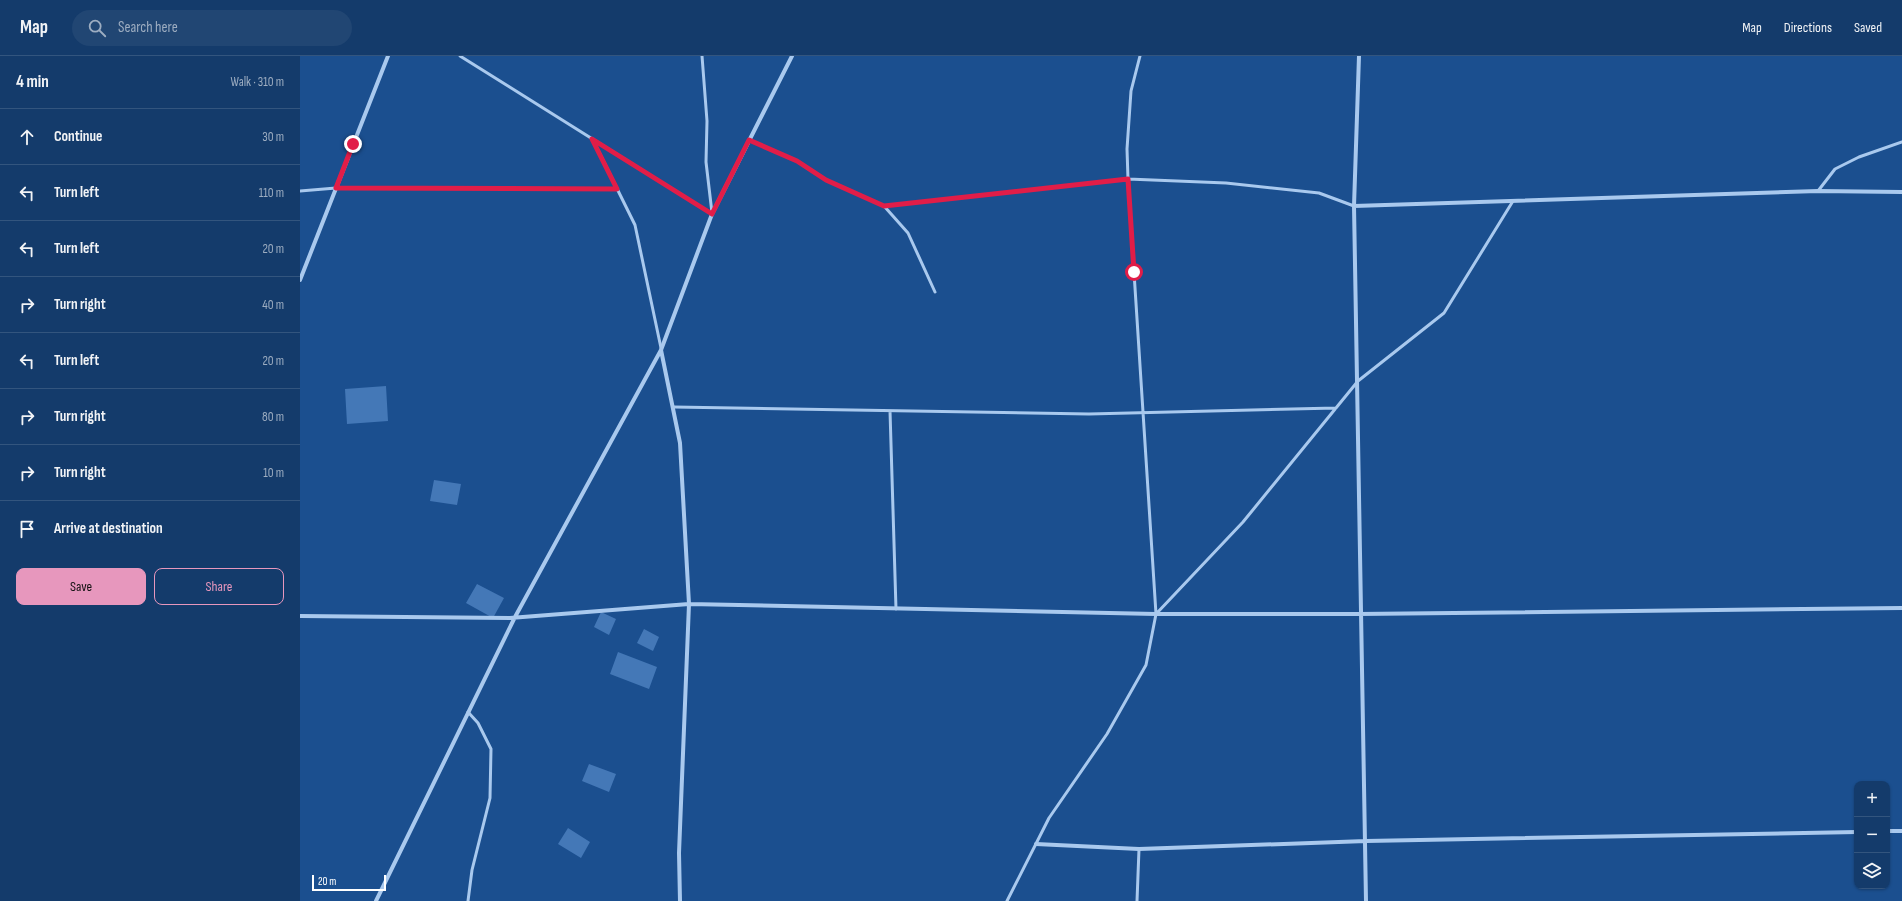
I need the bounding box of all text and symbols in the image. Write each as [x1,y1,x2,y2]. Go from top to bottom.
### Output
search box [72,10,352,46]
text: Map [20,16,48,39]
icon: search [86,17,108,39]
text: Search here [118,18,178,37]
text: Map [1742,19,1762,36]
text: Directions [1784,19,1832,36]
text: Saved [1854,19,1882,36]
text: 4 min [16,72,49,92]
text: Walk · 310 m [231,74,284,90]
icon: ahead [16,126,38,148]
text: Continue [54,127,103,146]
text: 30 m [262,129,284,145]
route end [344,135,362,153]
icon: left [16,182,38,204]
text: Turn left [54,183,99,202]
text: 110 m [259,185,284,201]
icon: left [16,238,38,260]
text: Turn left [54,239,99,258]
text: 20 m [262,241,284,257]
route start [1125,263,1143,281]
icon: right [16,294,38,316]
text: Turn right [54,295,106,314]
text: 40 m [262,297,284,313]
icon: left [16,350,38,372]
text: Turn left [54,351,99,370]
text: 20 m [262,353,284,369]
icon: right [16,406,38,428]
text: Turn right [54,407,106,426]
text: 80 m [262,409,284,425]
icon: right [16,462,38,484]
text: Turn right [54,463,106,482]
text: 10 m [263,465,284,481]
icon: arrive [16,518,38,540]
text: Arrive at destination [54,519,163,538]
button: Save [16,568,146,605]
button: Share [154,568,284,605]
map controls [1854,781,1890,889]
button: + [1854,781,1890,817]
button: − [1854,817,1890,853]
button: layers [1854,853,1890,889]
scale bar [312,873,386,892]
text: 20 m [318,875,336,888]

